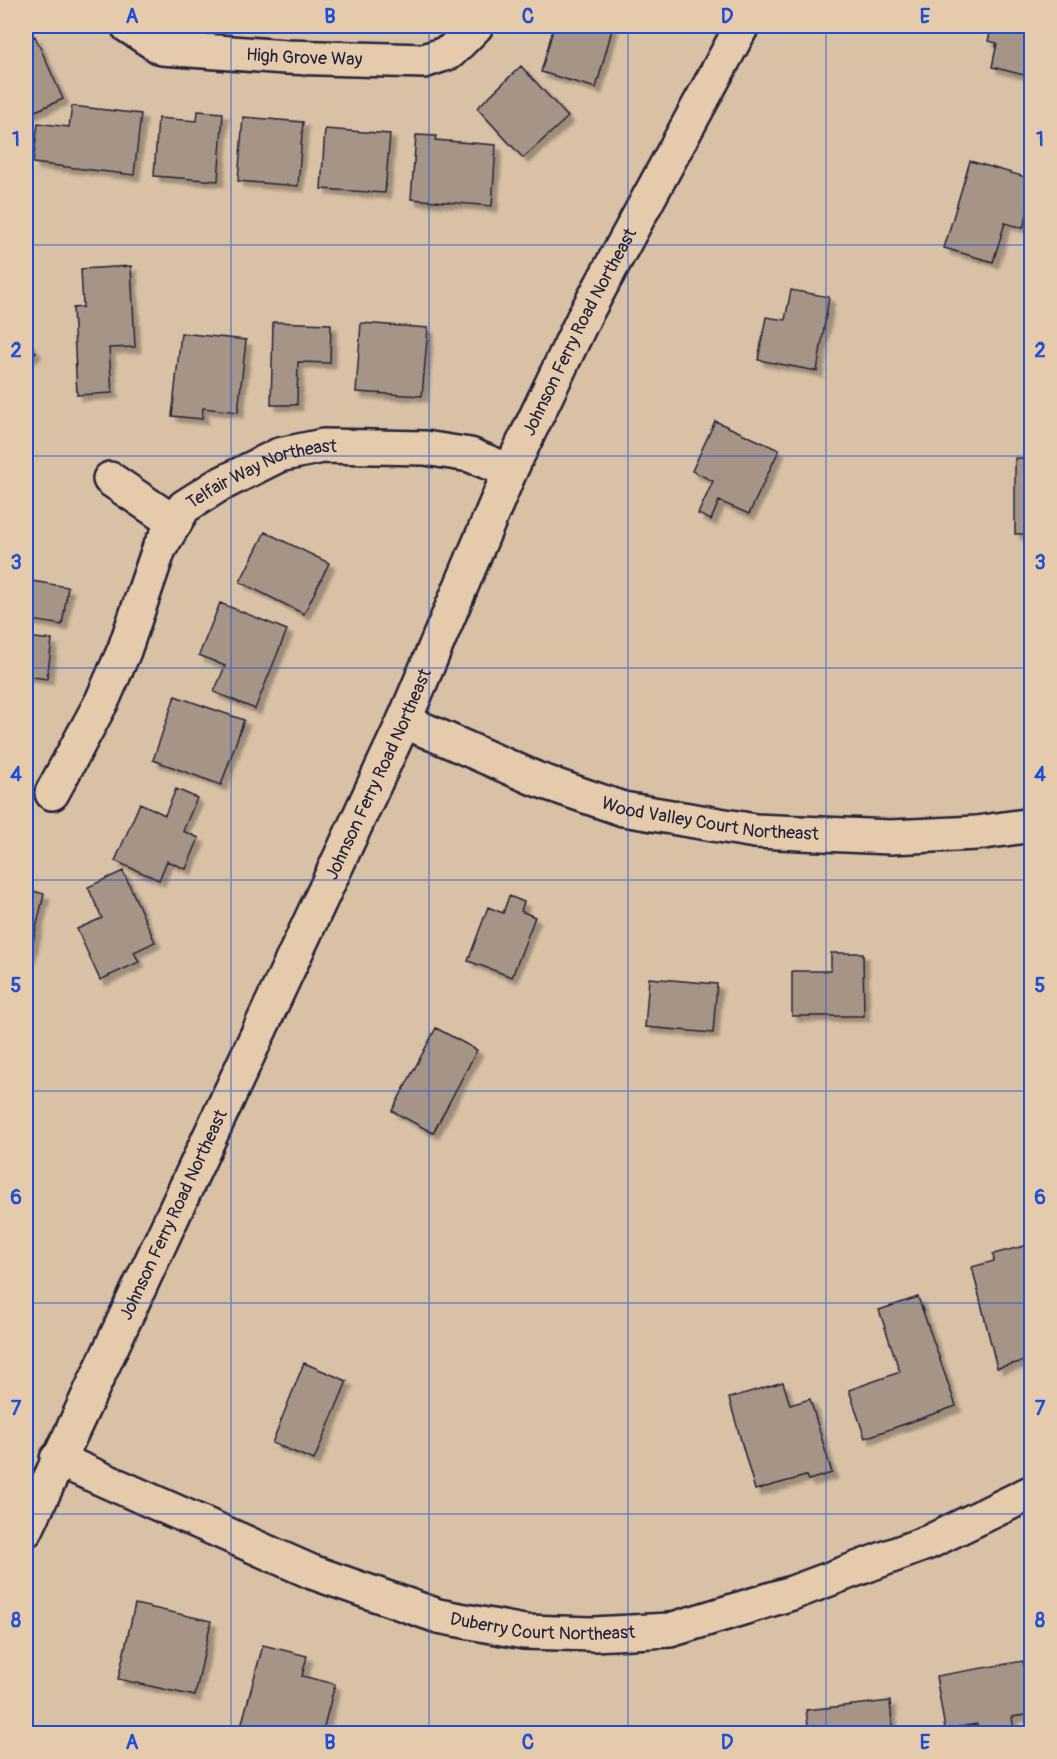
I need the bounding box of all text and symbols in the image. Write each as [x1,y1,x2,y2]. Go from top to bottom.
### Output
text: A [126,4,139,29]
text: B [324,4,336,29]
text: C [522,4,534,29]
text: D [721,4,734,29]
text: E [920,4,931,29]
street label: High Grove Way [245,43,363,71]
text: 1 [12,127,20,152]
text: 1 [1036,127,1044,152]
street label: Johnson Ferry Road Northeast [517,223,642,439]
text: 2 [10,338,22,363]
text: 2 [1034,338,1046,363]
street label: Telfair Way Northeast [182,434,338,514]
text: 3 [10,550,22,575]
text: 3 [1034,550,1046,575]
street label: Johnson Ferry Road Northeast [320,664,437,883]
text: 4 [10,762,22,787]
text: 4 [1034,762,1046,787]
street label: Wood Valley Court Northeast [598,791,820,845]
text: 5 [11,973,22,998]
text: 5 [1035,973,1046,998]
street label: Johnson Ferry Road Northeast [114,1105,233,1324]
text: 6 [10,1185,22,1210]
text: 6 [1034,1185,1046,1210]
text: 7 [11,1396,22,1421]
text: 7 [1035,1396,1046,1421]
street label: Duberry Court Northeast [448,1607,637,1646]
text: 8 [11,1608,21,1633]
text: 8 [1035,1608,1045,1633]
text: A [126,1730,139,1755]
text: B [324,1730,336,1755]
text: C [522,1730,534,1755]
text: D [721,1730,734,1755]
text: E [920,1730,931,1755]

